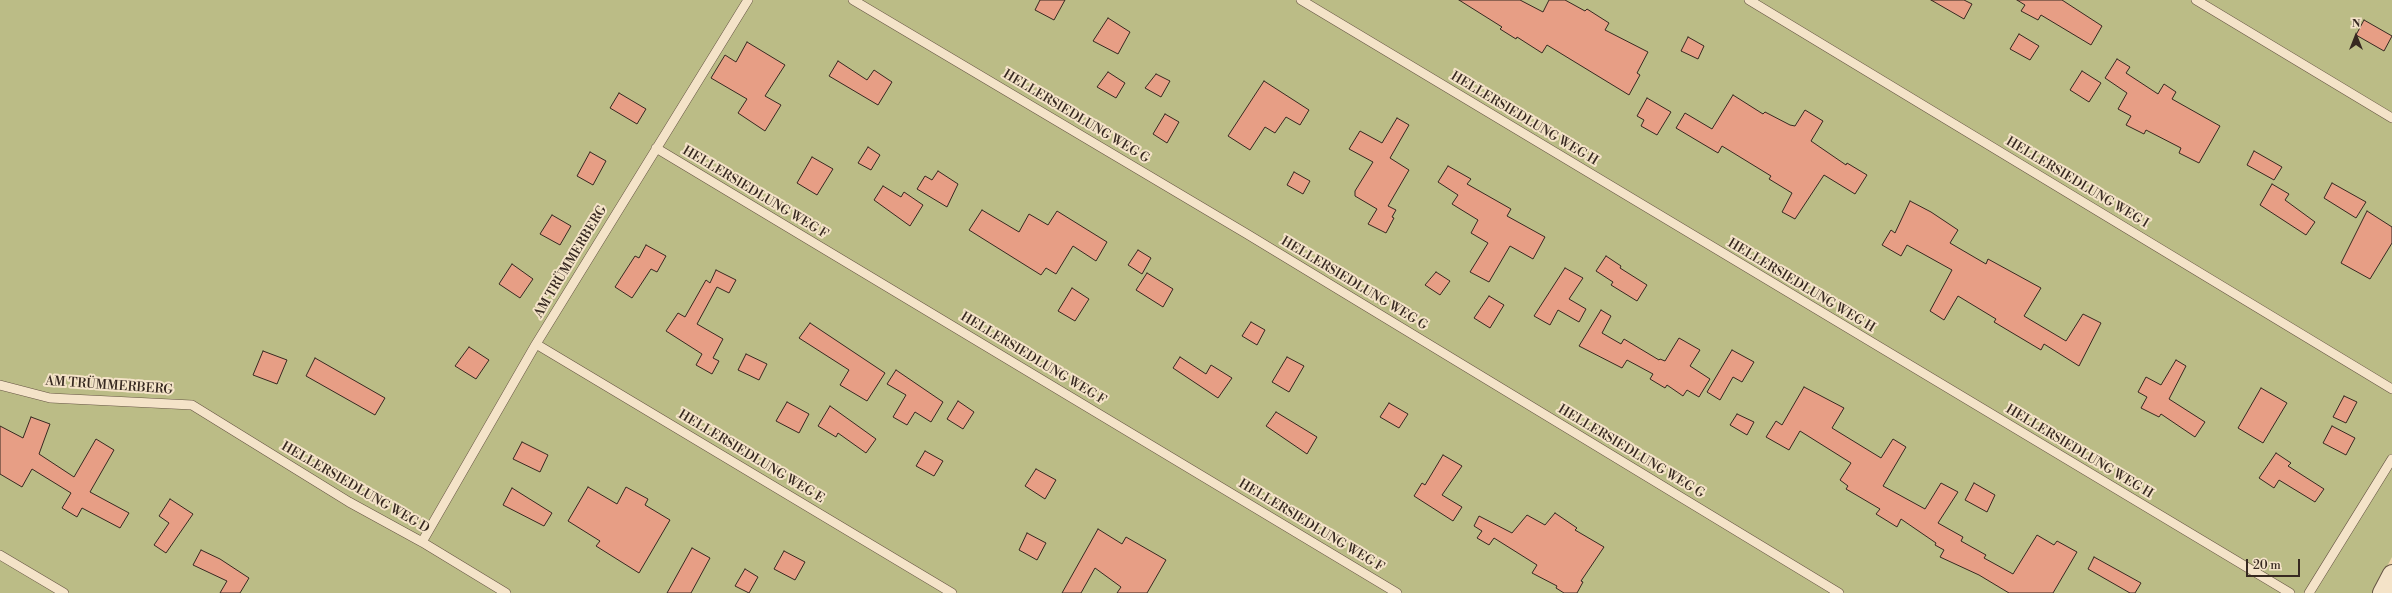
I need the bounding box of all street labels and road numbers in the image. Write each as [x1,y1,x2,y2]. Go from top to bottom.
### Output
street label: HELLERSIEDLUNG WEG G [1000,67,1152,167]
street label: HELLERSIEDLUNG WEG H [1448,69,1600,169]
street label: HELLERSIEDLUNG WEG I [2003,134,2151,232]
street label: HELLERSIEDLUNG WEG F [679,143,831,243]
street label: AM TRÜMMERBERG [531,203,611,321]
street label: HELLERSIEDLUNG WEG G [1278,234,1430,334]
street label: HELLERSIEDLUNG WEG H [1725,236,1877,336]
street label: HELLERSIEDLUNG WEG F [957,309,1109,409]
street label: AM TRÜMMERBERG [45,374,173,398]
street label: HELLERSIEDLUNG WEG G [1555,402,1707,502]
street label: HELLERSIEDLUNG WEG H [2003,402,2155,502]
street label: HELLERSIEDLUNG WEG E [675,407,827,507]
street label: HELLERSIEDLUNG WEG D [278,439,432,537]
street label: HELLERSIEDLUNG WEG F [1235,476,1387,576]

